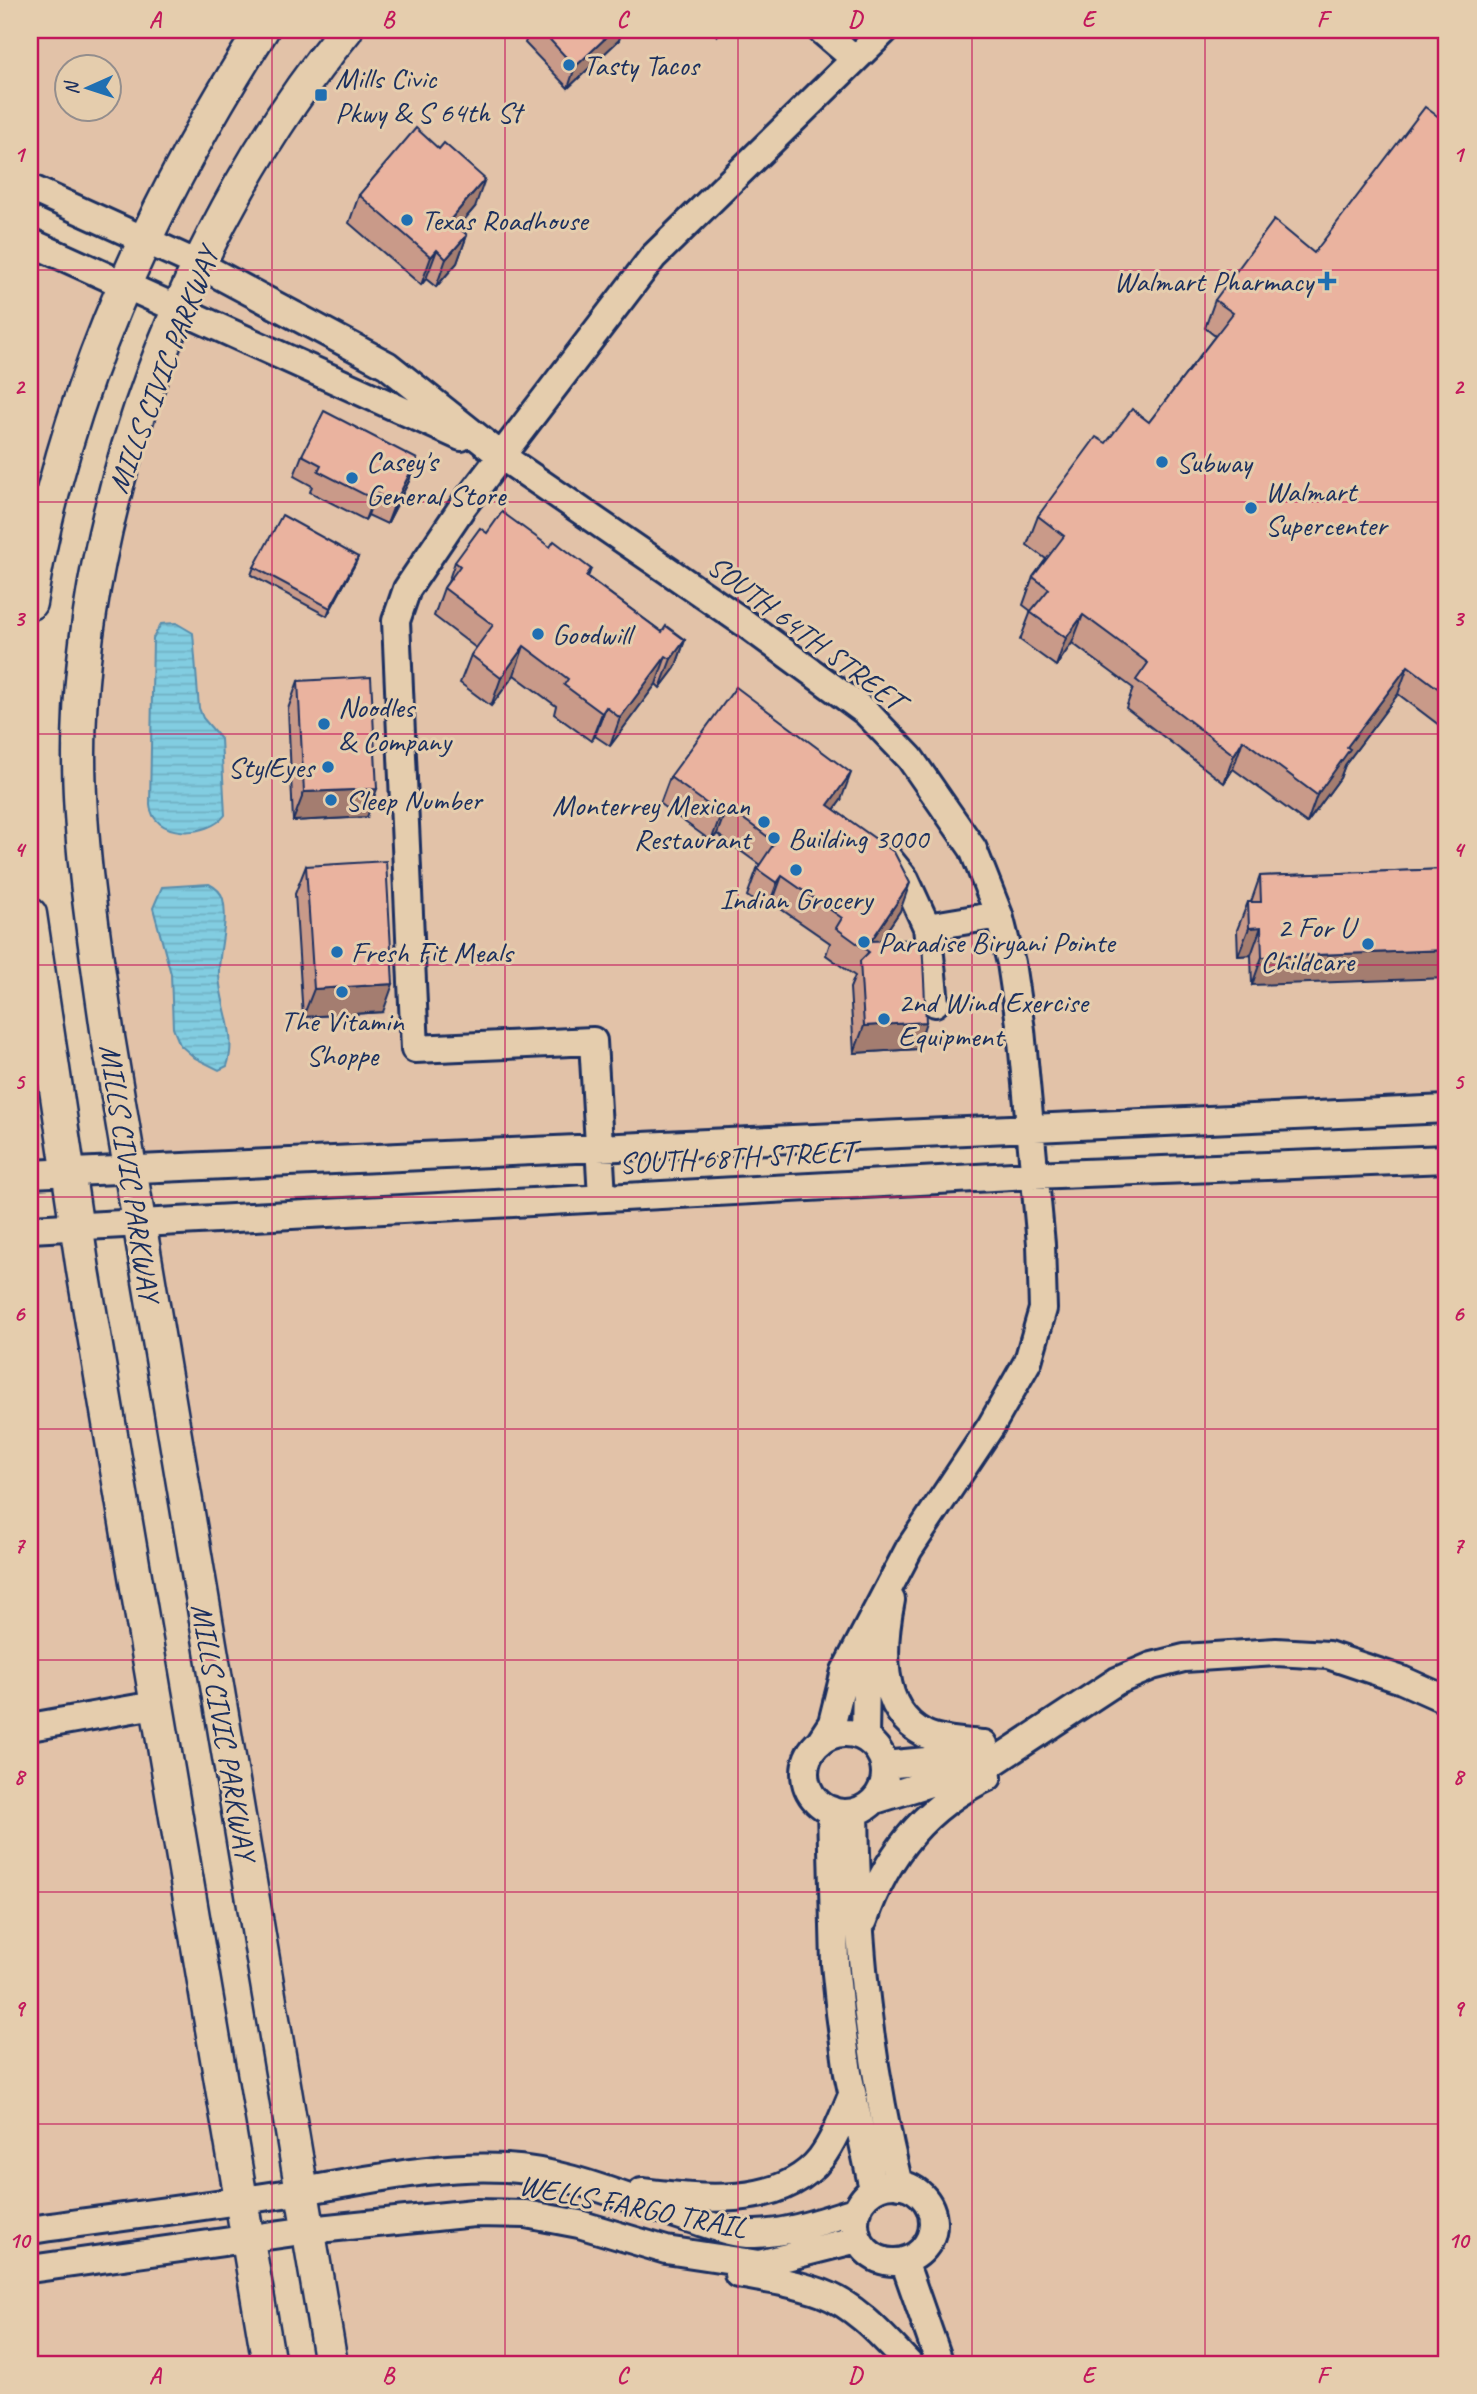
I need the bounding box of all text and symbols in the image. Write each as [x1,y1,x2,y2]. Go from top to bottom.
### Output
text: A [149,5,163,34]
text: B [382,5,396,34]
text: C [617,5,631,34]
text: D [848,5,864,34]
text: E [1082,5,1098,34]
text: F [1317,5,1333,34]
place label: Tasty Tacos [583,46,702,84]
north arrow [52,52,122,122]
marker: Tasty Tacos [561,57,577,73]
place label: Mills Civic Pkwy & S 64th St [335,59,526,131]
text: N [60,79,84,95]
marker: Mills Civic Pkwy & S 64th St [313,87,329,103]
text: 1 [14,140,27,169]
text: 1 [1453,140,1466,169]
place label: Texas Roadhouse [421,201,590,239]
marker: Texas Roadhouse [399,212,415,228]
street label: MILLS CIVIC PARKWAY [99,238,229,498]
place label: Walmart Pharmacy [1114,262,1316,300]
marker: Walmart Pharmacy [1319,273,1335,289]
text: 2 [14,372,27,401]
text: 2 [1453,372,1466,401]
place label: Casey's General Store [366,442,508,514]
place label: Subway [1176,443,1254,481]
marker: Subway [1154,454,1170,470]
marker: Casey's General Store [344,470,360,486]
place label: Walmart Supercenter [1265,472,1389,544]
marker: Walmart Supercenter [1243,500,1259,516]
street label: SOUTH 64TH STREET [700,547,918,724]
text: 3 [14,604,27,633]
text: 3 [1453,604,1466,633]
place label: Goodwill [552,615,636,653]
marker: Goodwill [530,626,546,642]
place label: Noodles & Company [338,688,454,760]
marker: Noodles & Company [316,716,332,732]
place label: StylEyes [228,748,317,786]
marker: StylEyes [320,759,336,775]
place label: Sleep Number [345,781,484,819]
place label: Monterrey Mexican Restaurant [552,786,753,858]
marker: Sleep Number [323,792,339,808]
marker: Monterrey Mexican Restaurant [756,814,772,830]
place label: Building 3000 [788,819,931,857]
marker: Building 3000 [766,830,782,846]
text: 4 [14,835,27,864]
text: 4 [1453,835,1466,864]
marker: Indian Grocery [788,862,804,878]
place label: Indian Grocery [720,880,875,918]
place label: 2 For U Childcare [1260,908,1360,980]
place label: Paradise Biryani Pointe [878,923,1117,961]
place label: Fresh Fit Meals [351,933,515,971]
marker: Paradise Biryani Pointe [856,934,872,950]
marker: 2 For U Childcare [1360,936,1376,952]
marker: Fresh Fit Meals [329,944,345,960]
place label: 2nd Wind Exercise Equipment [898,983,1090,1055]
marker: The Vitamin Shoppe [334,984,350,1000]
place label: The Vitamin Shoppe [280,1002,405,1074]
marker: 2nd Wind Exercise Equipment [876,1011,892,1027]
street label: MILLS CIVIC PARKWAY [91,1042,170,1308]
text: 5 [14,1067,26,1096]
text: 5 [1453,1067,1465,1096]
street label: SOUTH 68TH STREET [618,1131,863,1182]
text: 6 [14,1299,27,1328]
text: 6 [1453,1299,1466,1328]
text: 7 [14,1531,27,1560]
text: 7 [1453,1531,1466,1560]
street label: MILLS CIVIC PARKWAY [183,1601,266,1867]
text: 8 [14,1762,27,1791]
text: 8 [1453,1762,1466,1791]
text: 9 [14,1994,27,2023]
text: 9 [1453,1994,1466,2023]
street label: WELLS FARGO TRAIL [516,2165,751,2247]
text: 10 [9,2226,32,2255]
text: 10 [1448,2226,1471,2255]
text: A [149,2361,163,2390]
text: B [382,2361,396,2390]
text: C [617,2361,631,2390]
text: D [848,2361,864,2390]
text: E [1082,2361,1098,2390]
text: F [1317,2361,1333,2390]

